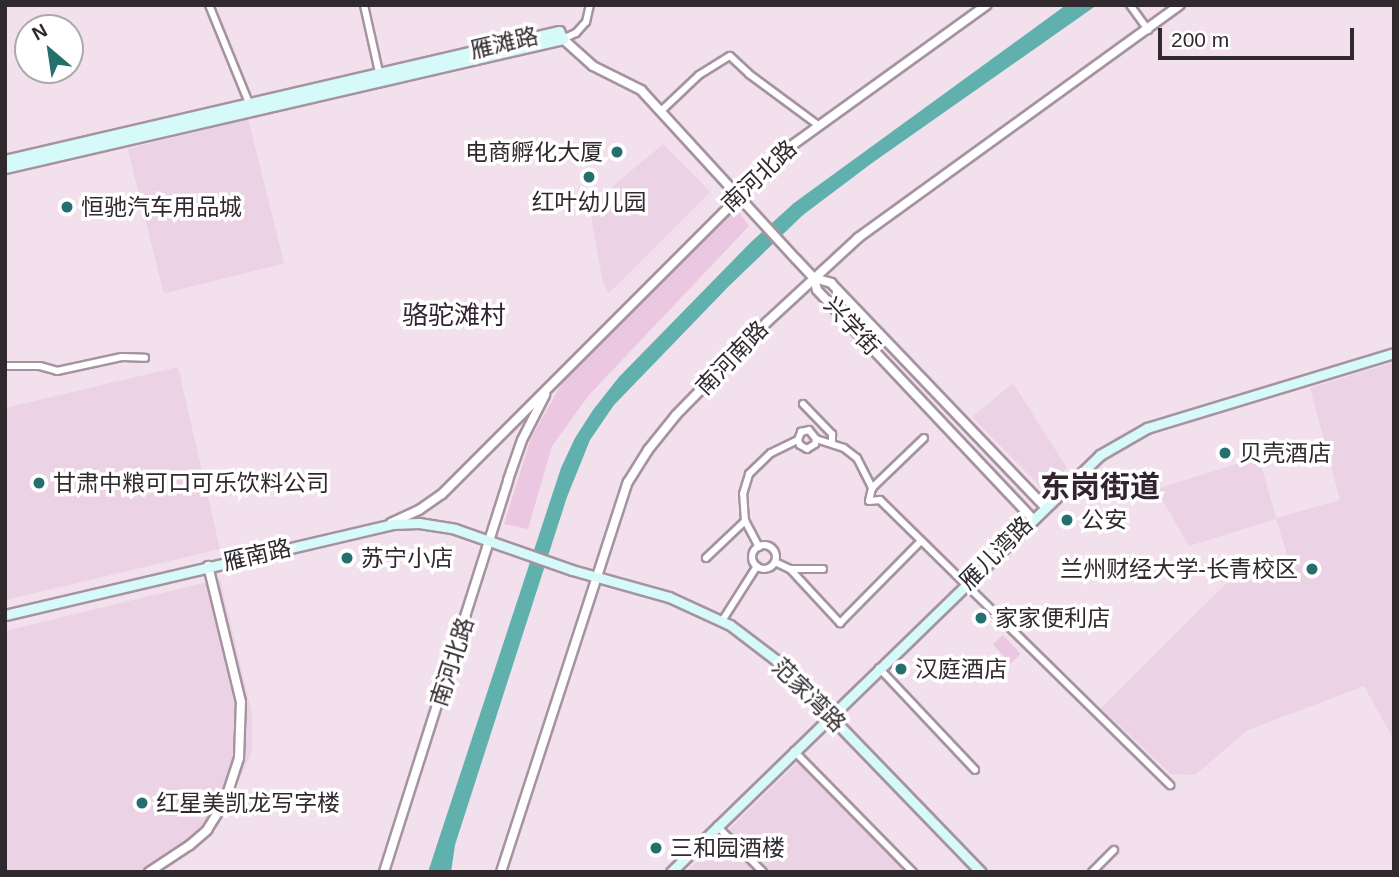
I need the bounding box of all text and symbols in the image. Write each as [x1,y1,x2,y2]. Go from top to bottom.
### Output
north arrow [14,14,84,84]
scale bar [1161,14,1357,58]
text: N [28,19,51,44]
street label: 雁滩路 [467,22,541,64]
text: 200 m [1171,28,1229,51]
street label: 南河北路 [716,135,802,217]
place label: 电商孵化大厦 [465,138,603,166]
marker: 电商孵化大厦 [609,144,625,160]
marker: 红叶幼儿园 [581,169,597,185]
place label: 红叶幼儿园 [532,188,646,216]
place label: 恒驰汽车用品城 [81,193,242,221]
marker: 恒驰汽车用品城 [59,199,75,215]
street label: 兴学街 [818,291,886,361]
district label: 骆驼滩村 [402,300,506,332]
street label: 南河南路 [690,315,774,401]
place label: 贝壳酒店 [1239,439,1331,467]
marker: 贝壳酒店 [1217,445,1233,461]
place label: 甘肃中粮可口可乐饮料公司 [53,469,329,497]
district label: 东岗街道 [1040,469,1160,505]
marker: 甘肃中粮可口可乐饮料公司 [31,475,47,491]
place label: 公安 [1081,506,1127,534]
street label: 雁儿湾路 [954,511,1038,595]
marker: 公安 [1059,512,1075,528]
street label: 雁南路 [220,534,294,576]
place label: 苏宁小店 [361,544,453,572]
marker: 苏宁小店 [339,550,355,566]
place label: 兰州财经大学-长青校区 [1060,555,1298,583]
marker: 兰州财经大学-长青校区 [1304,561,1320,577]
place label: 家家便利店 [995,604,1110,632]
marker: 家家便利店 [973,610,989,626]
street label: 南河北路 [425,614,479,710]
street label: 范家湾路 [767,653,851,737]
place label: 汉庭酒店 [915,655,1007,683]
marker: 汉庭酒店 [893,661,909,677]
place label: 红星美凯龙写字楼 [156,789,340,817]
marker: 红星美凯龙写字楼 [134,795,150,811]
place label: 三和园酒楼 [670,834,785,862]
marker: 三和园酒楼 [648,840,664,856]

